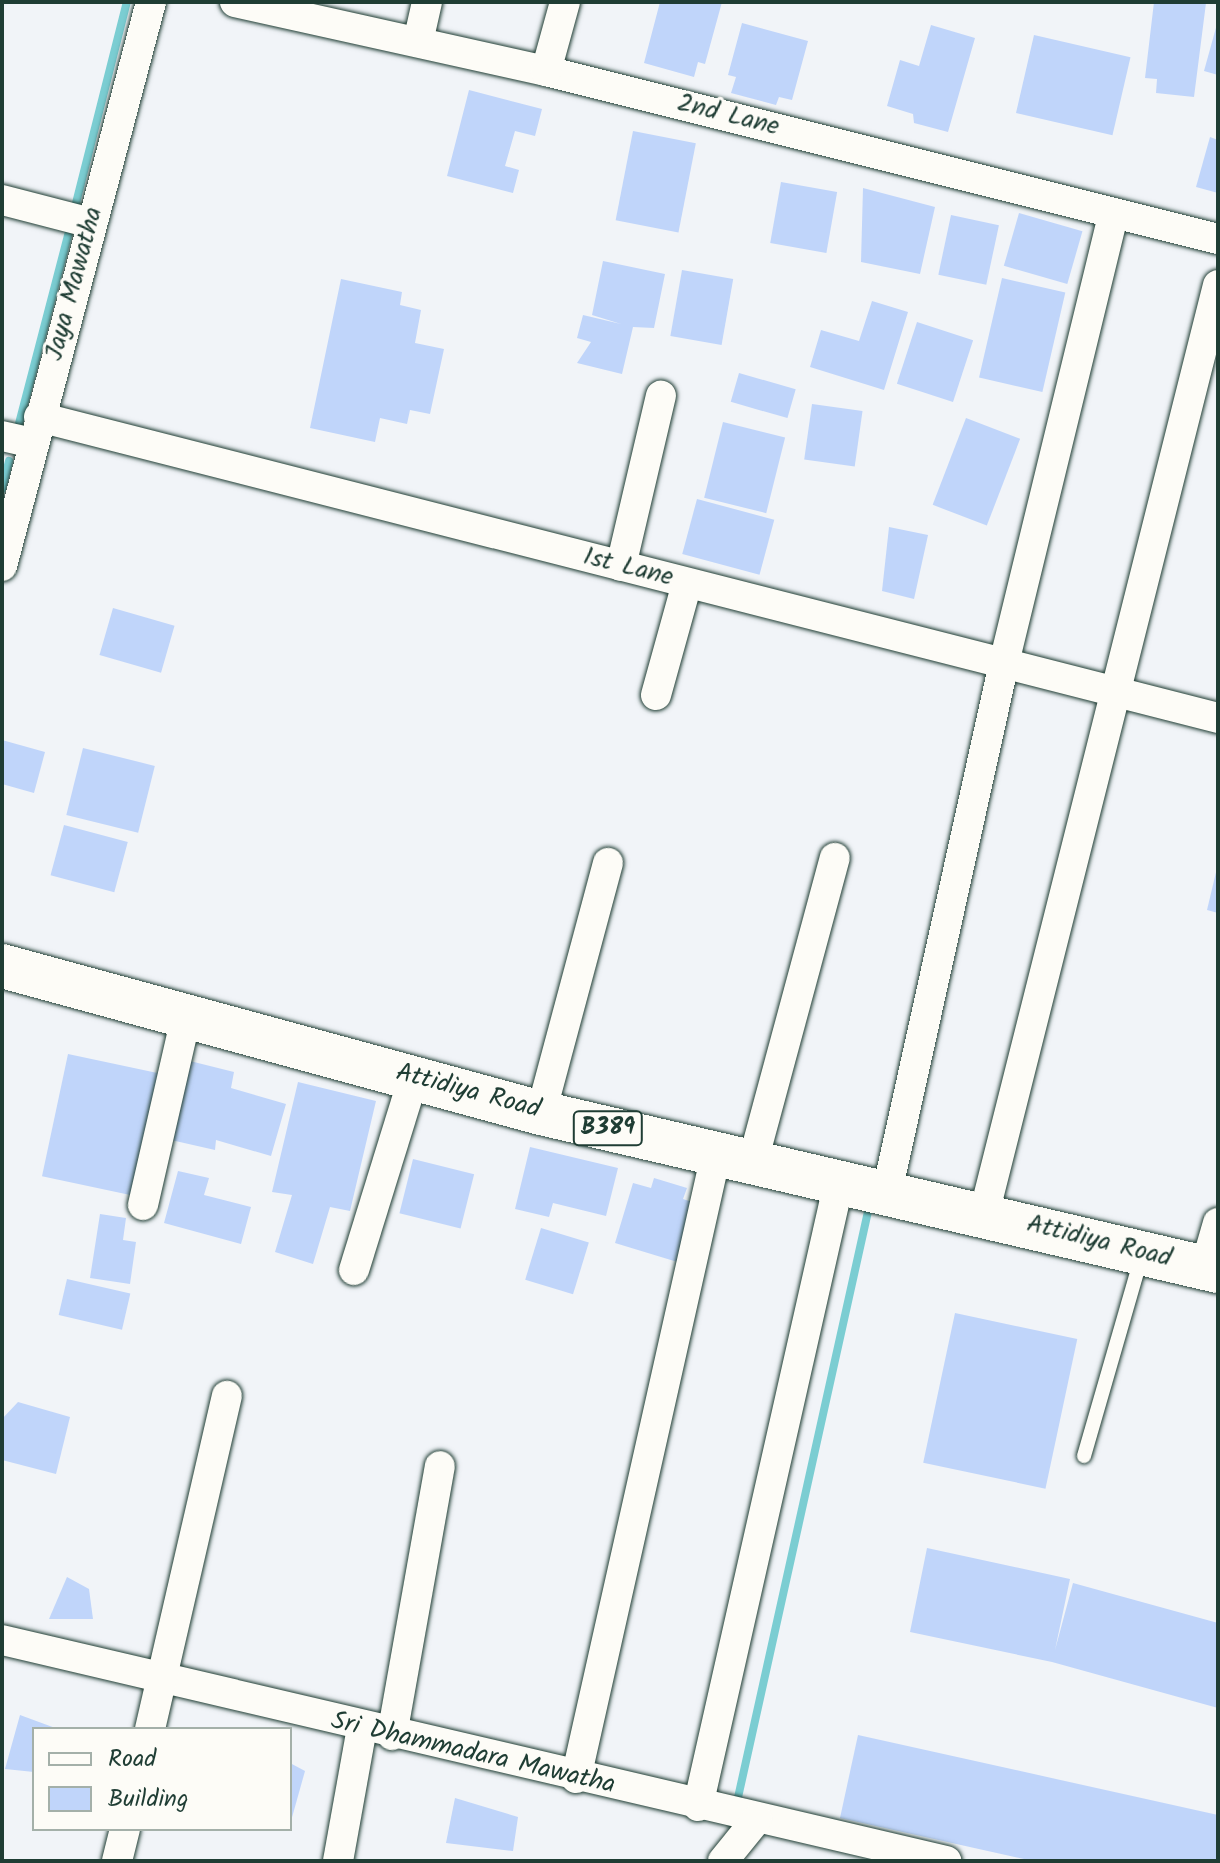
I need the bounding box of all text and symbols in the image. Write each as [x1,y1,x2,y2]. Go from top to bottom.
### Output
street label: 2nd Lane [674,88,782,144]
street label: Jaya Mawatha [40,204,110,364]
street label: 1st Lane [580,542,676,594]
street label: Attidiya Road [392,1058,544,1126]
road number: B389 [572,1108,644,1148]
street label: Attidiya Road [1023,1209,1175,1275]
street label: Sri Dhammadara Mawatha [328,1706,618,1802]
legend [32,1727,292,1831]
text: Road [108,1740,156,1779]
text: Building [108,1780,188,1819]

